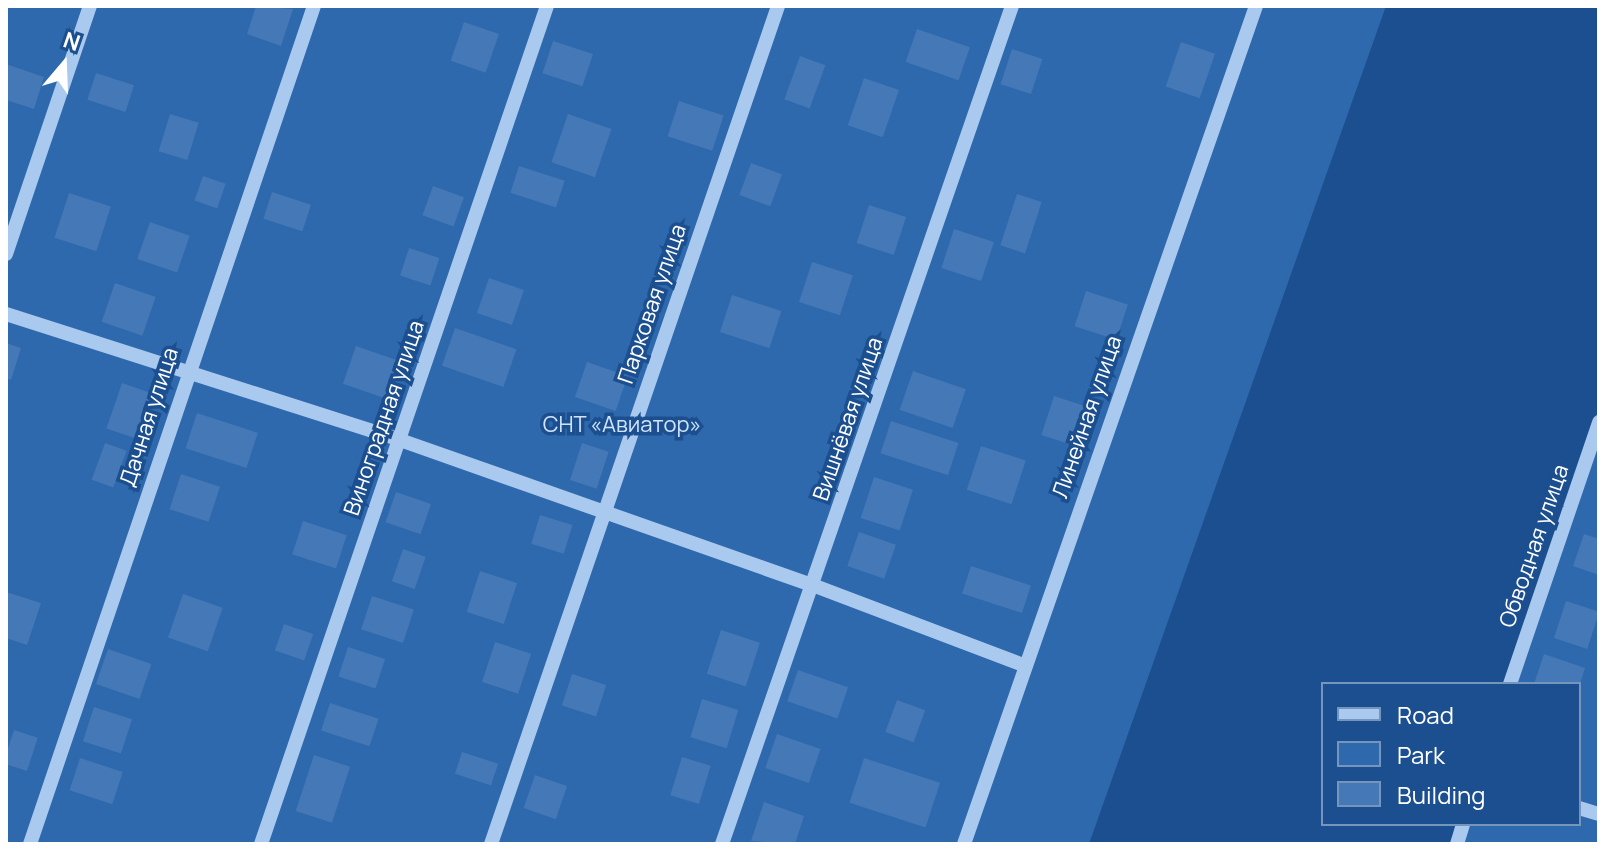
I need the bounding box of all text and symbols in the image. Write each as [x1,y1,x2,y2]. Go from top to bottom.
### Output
north arrow [24,24,104,104]
text: N [59,25,84,58]
street label: Парковая улица [612,221,692,387]
street label: Виноградная улица [338,317,430,519]
street label: Линейная улица [1047,332,1127,502]
street label: Вишнёвая улица [808,334,888,504]
street label: Дачная улица [114,344,184,490]
park label: СНТ «Авиатор» [542,412,702,438]
street label: Обводная улица [1494,461,1574,631]
legend [1321,682,1581,826]
text: Road [1397,698,1454,731]
text: Park [1397,738,1445,771]
text: Building [1397,778,1485,811]

